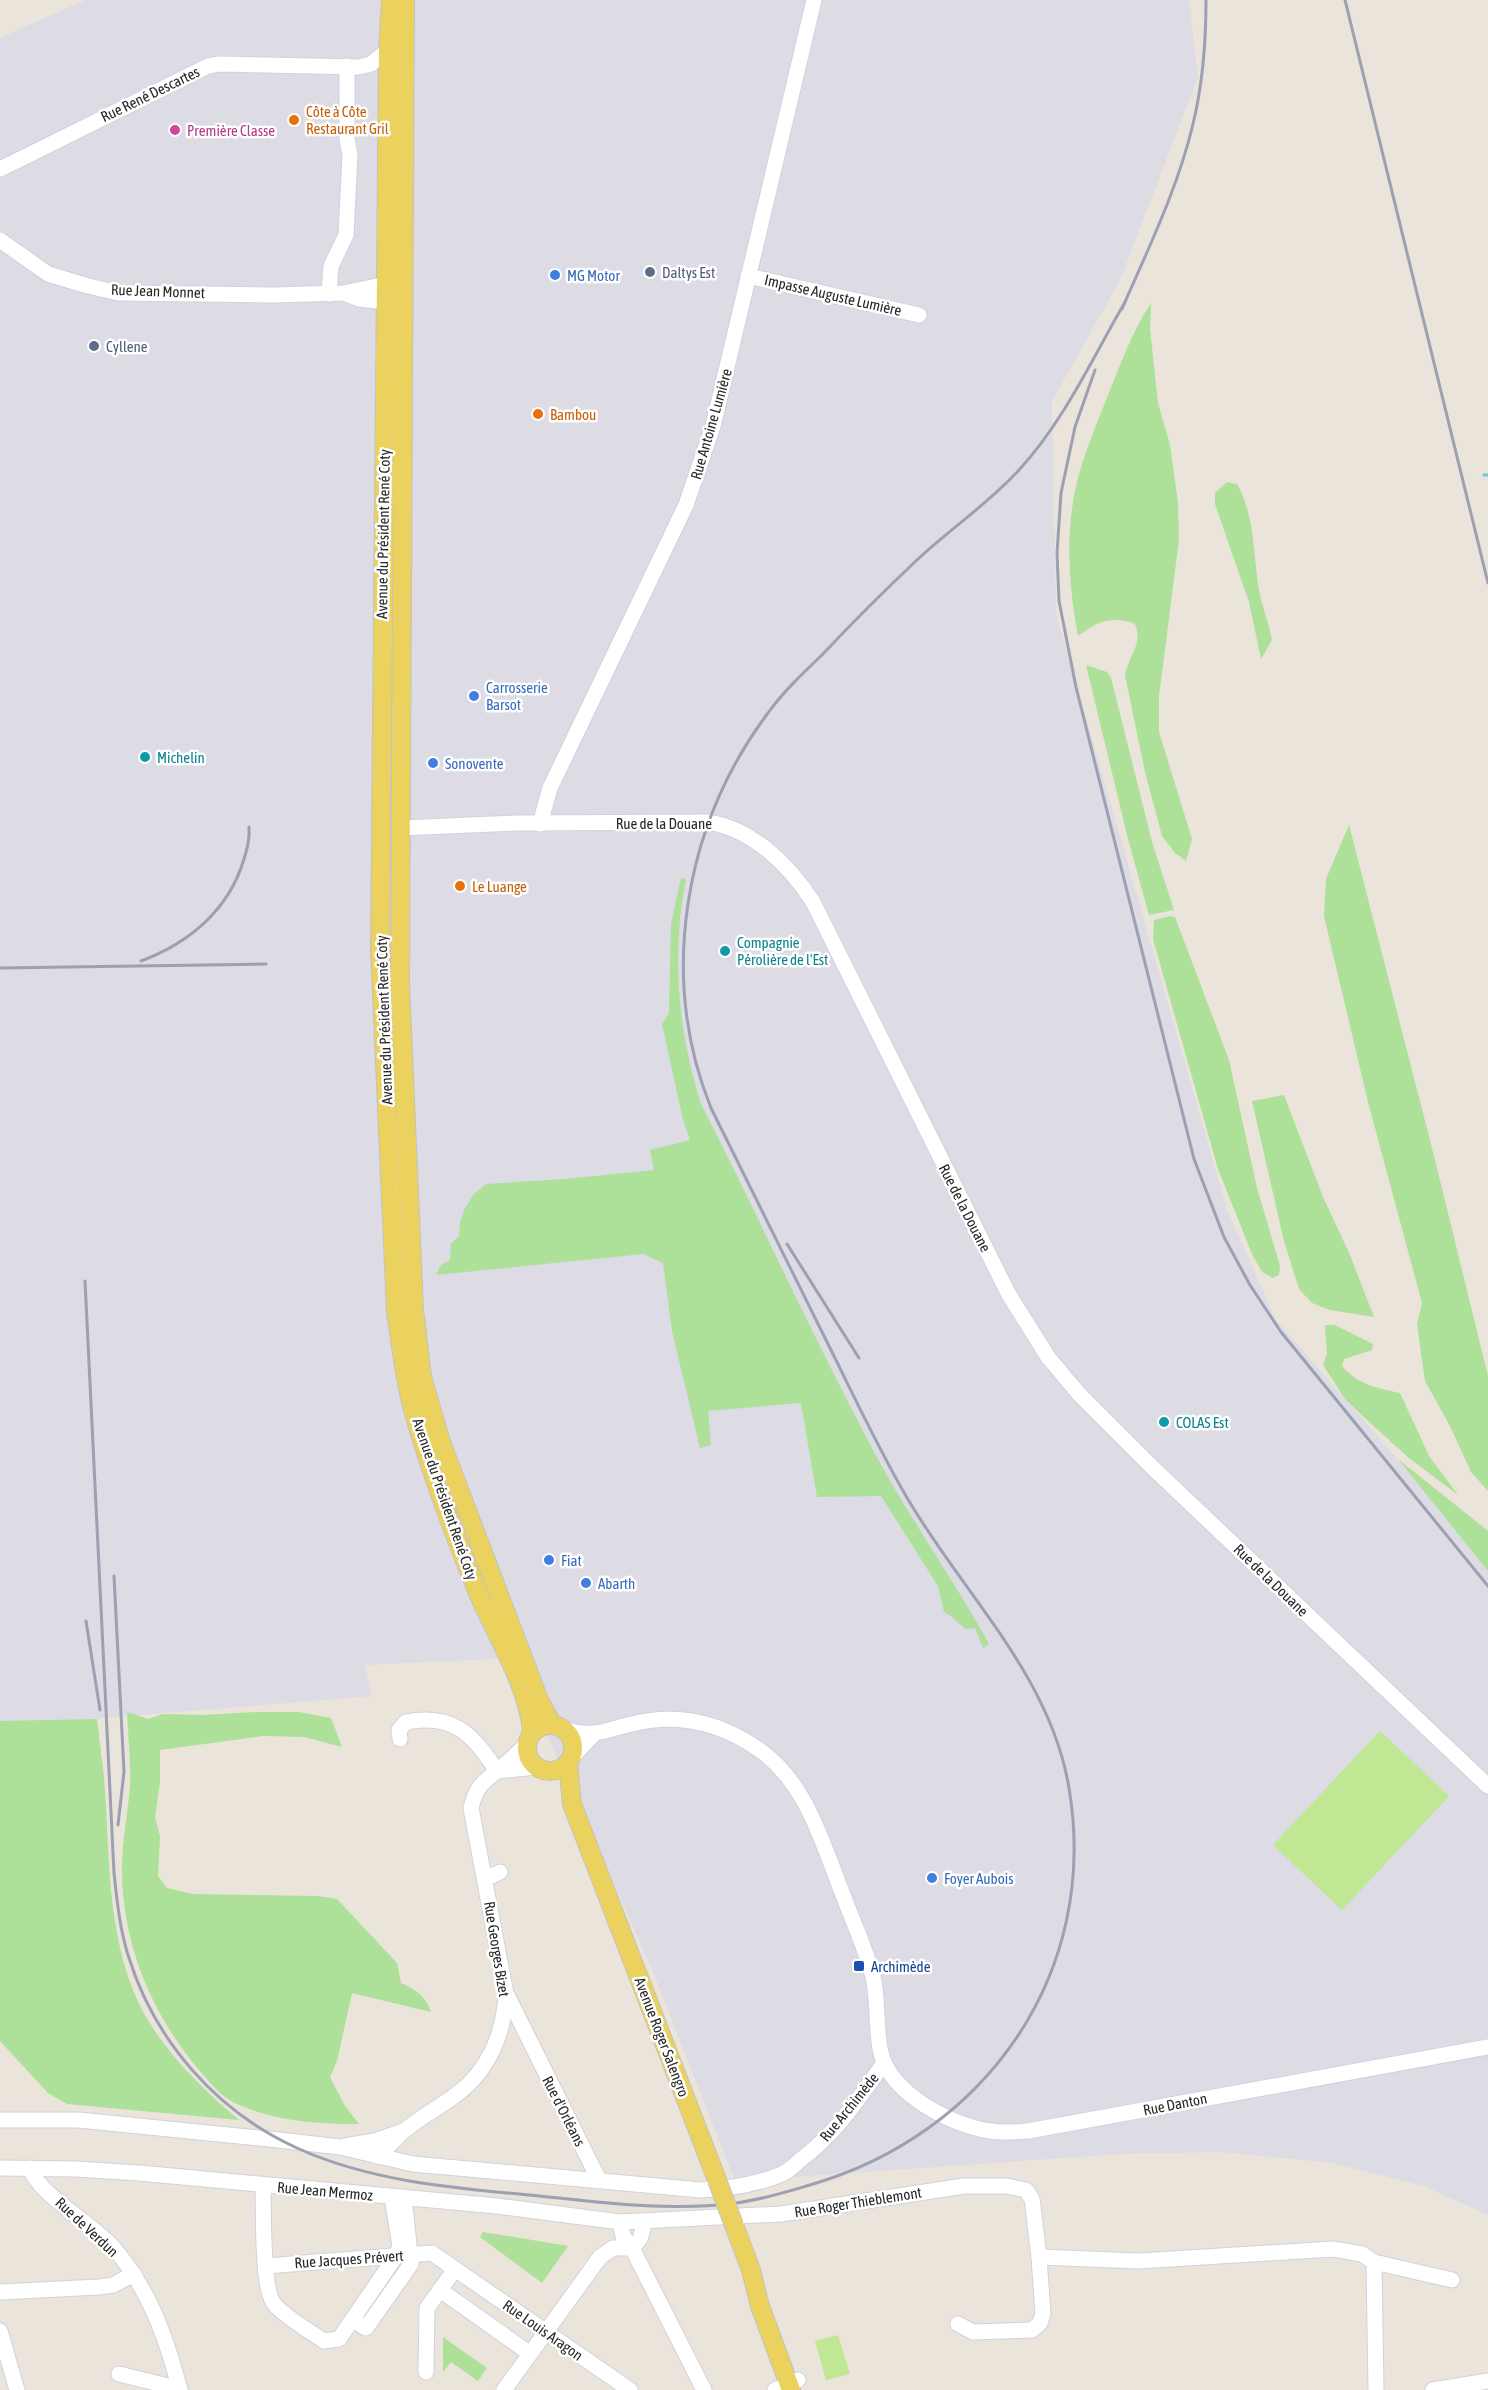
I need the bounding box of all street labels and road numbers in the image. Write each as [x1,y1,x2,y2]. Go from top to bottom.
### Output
street label: Rue René Descartes [98,63,202,125]
street label: Impasse Auguste Lumière [763,271,903,319]
street label: Rue Jean Monnet [111,281,205,301]
street label: Rue Antoine Lumière [687,367,735,481]
street label: Avenue du Président René Coty [373,449,393,619]
street label: Rue de la Douane [616,815,712,832]
street label: Avenue du Président René Coty [373,935,395,1105]
street label: Rue de la Douane [936,1161,995,1255]
street label: Avenue du Président René Coty [409,1416,481,1582]
street label: Rue de la Douane [1230,1540,1312,1620]
street label: Rue Georges Bizet [481,1900,513,1998]
street label: Avenue Roger Salengro [631,1975,693,2099]
street label: Rue Archimède [816,2069,882,2145]
street label: Rue d'Orléans [539,2073,589,2149]
street label: Rue Danton [1142,2089,1208,2119]
street label: Rue Jean Mermoz [276,2178,374,2204]
street label: Rue Roger Thieblemont [793,2184,923,2220]
street label: Rue de Verdun [52,2194,122,2260]
street label: Rue Jacques Prévert [294,2247,404,2271]
street label: Rue Louis Aragon [500,2296,586,2364]

